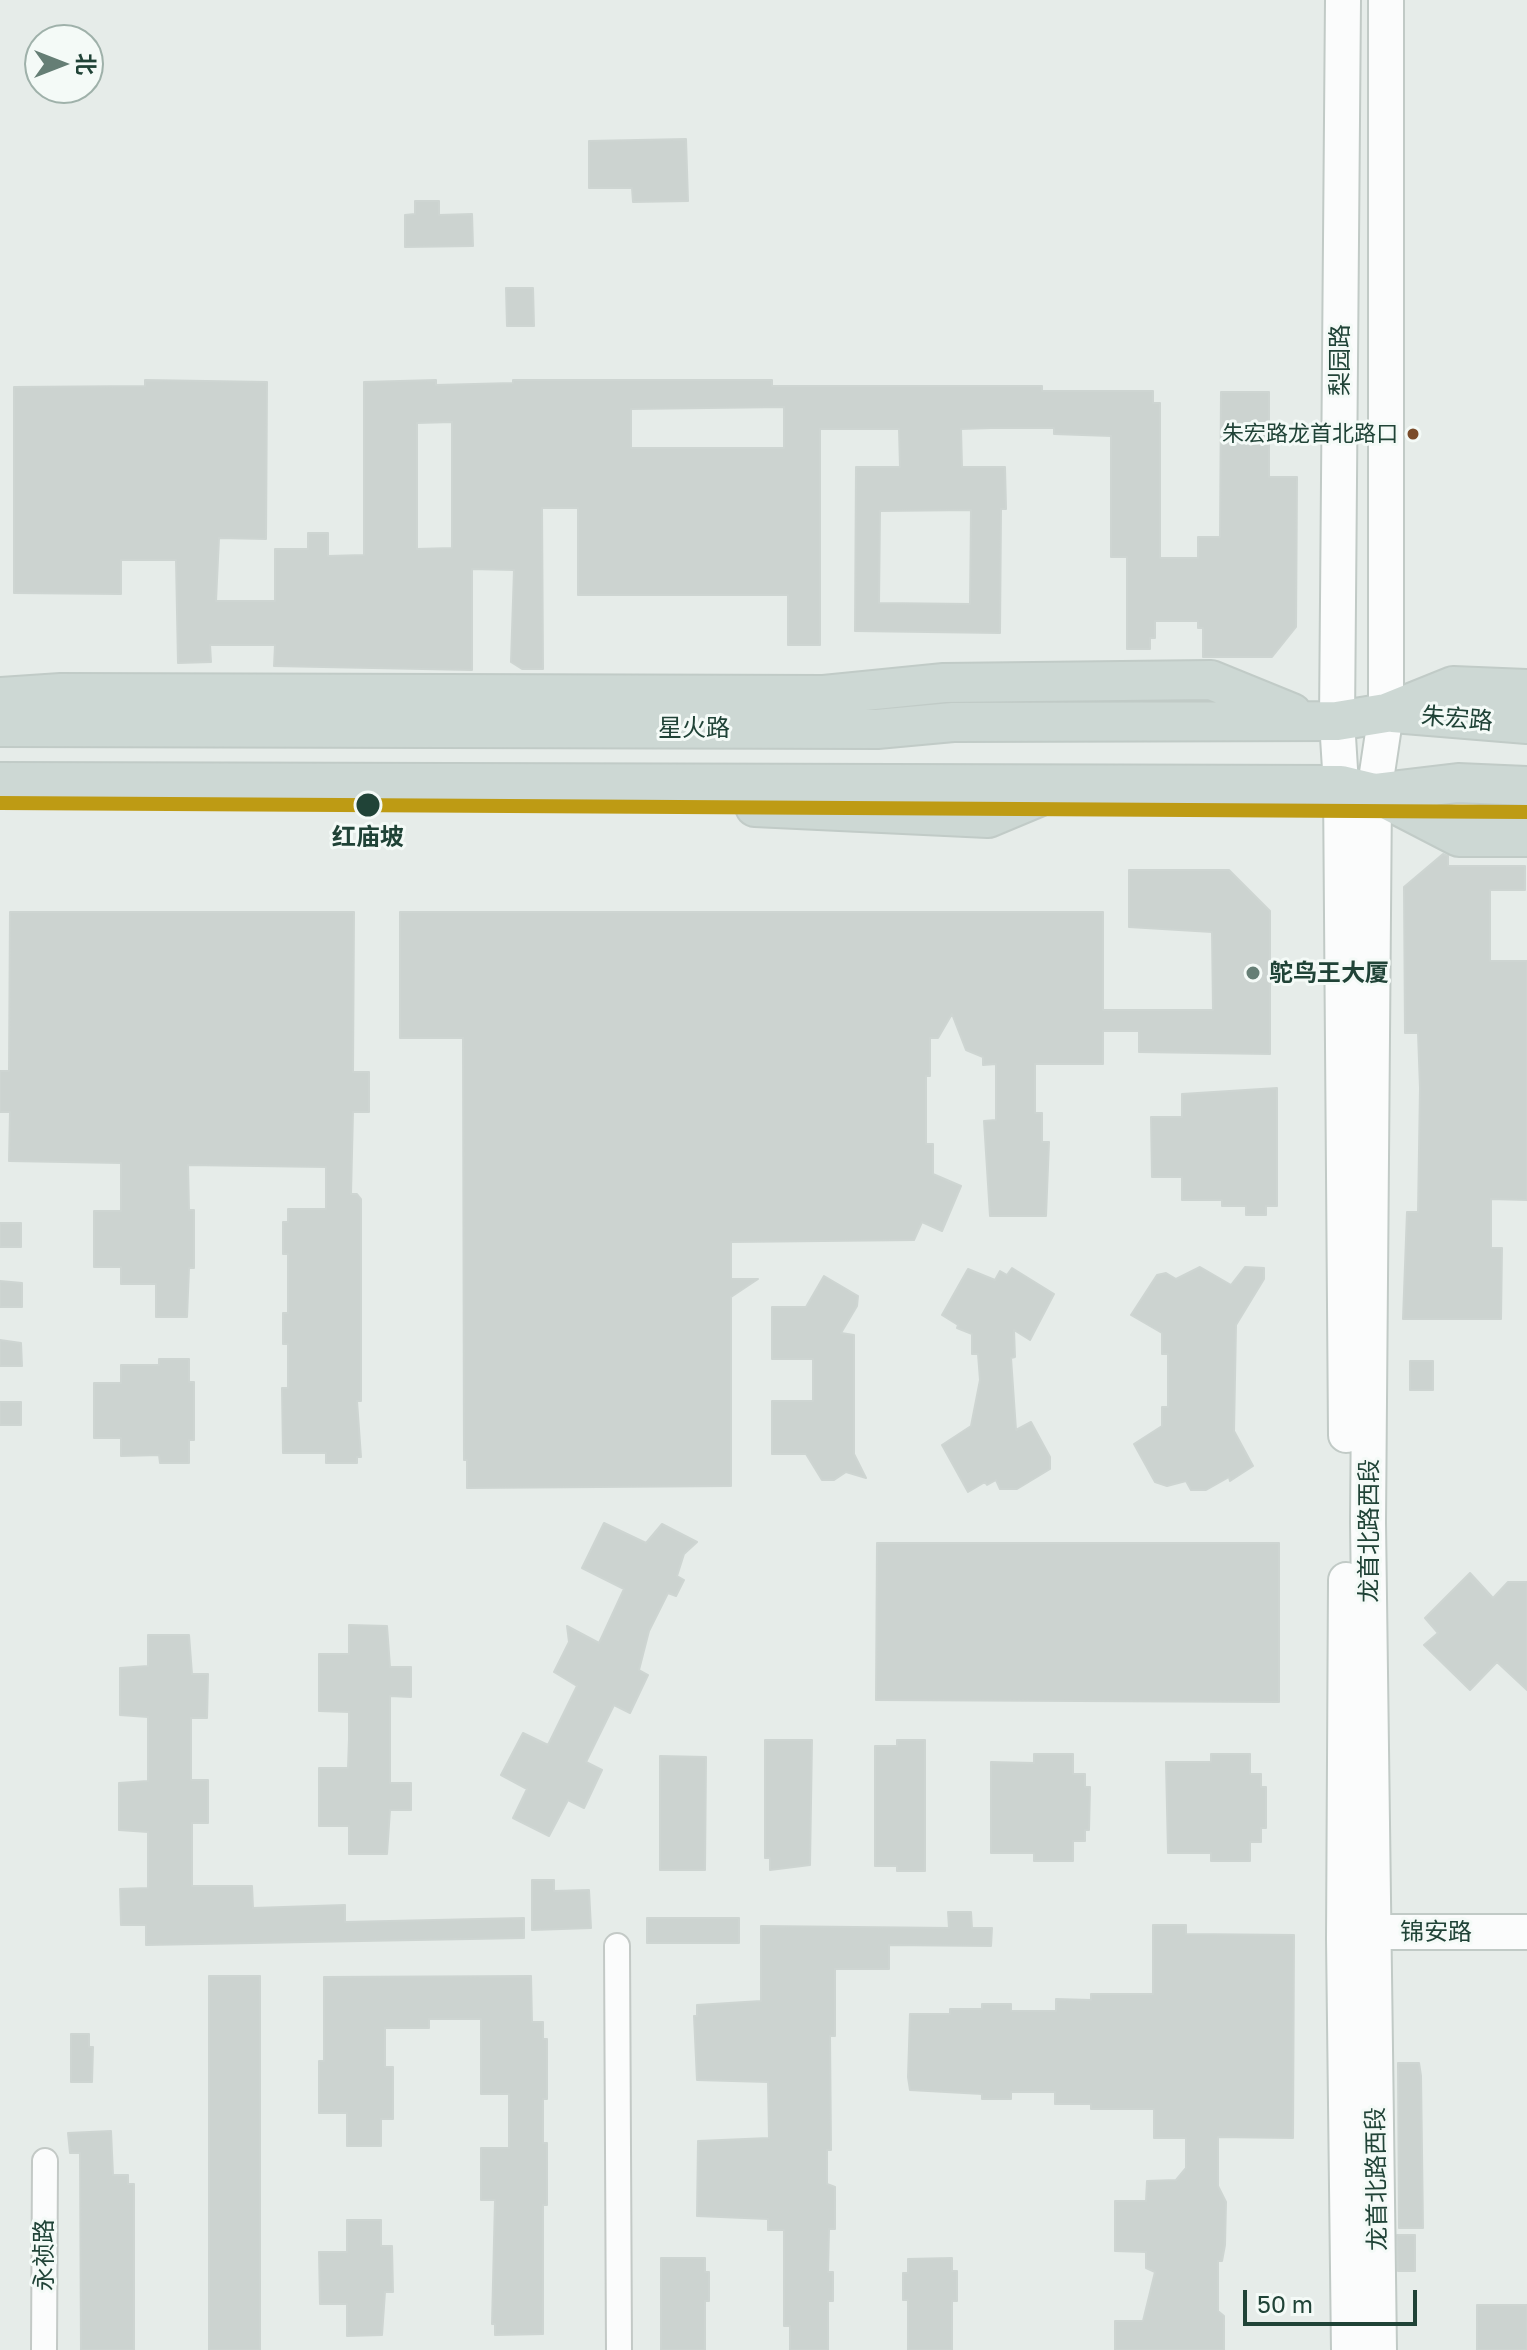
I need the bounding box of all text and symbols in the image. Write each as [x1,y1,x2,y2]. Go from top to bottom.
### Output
north arrow [24,24,104,104]
text: 北 [73,53,100,75]
street label: 梨园路 [1326,324,1354,396]
place label: 朱宏路龙首北路口 [1222,421,1398,447]
marker: 朱宏路龙首北路口 [1405,426,1421,442]
street label: 朱宏路 [1420,702,1494,736]
street label: 星火路 [658,714,730,742]
marker: 红庙坡 [354,791,382,819]
place label: 红庙坡 [332,823,404,851]
place label: 鸵鸟王大厦 [1269,959,1389,987]
marker: 鸵鸟王大厦 [1244,964,1262,982]
street label: 龙首北路西段 [1355,1459,1383,1603]
street label: 锦安路 [1400,1918,1472,1946]
street label: 龙首北路西段 [1361,2107,1393,2251]
street label: 永祯路 [30,2219,58,2291]
scale bar [1247,2274,1421,2324]
text: 50 m [1257,2289,1313,2318]

